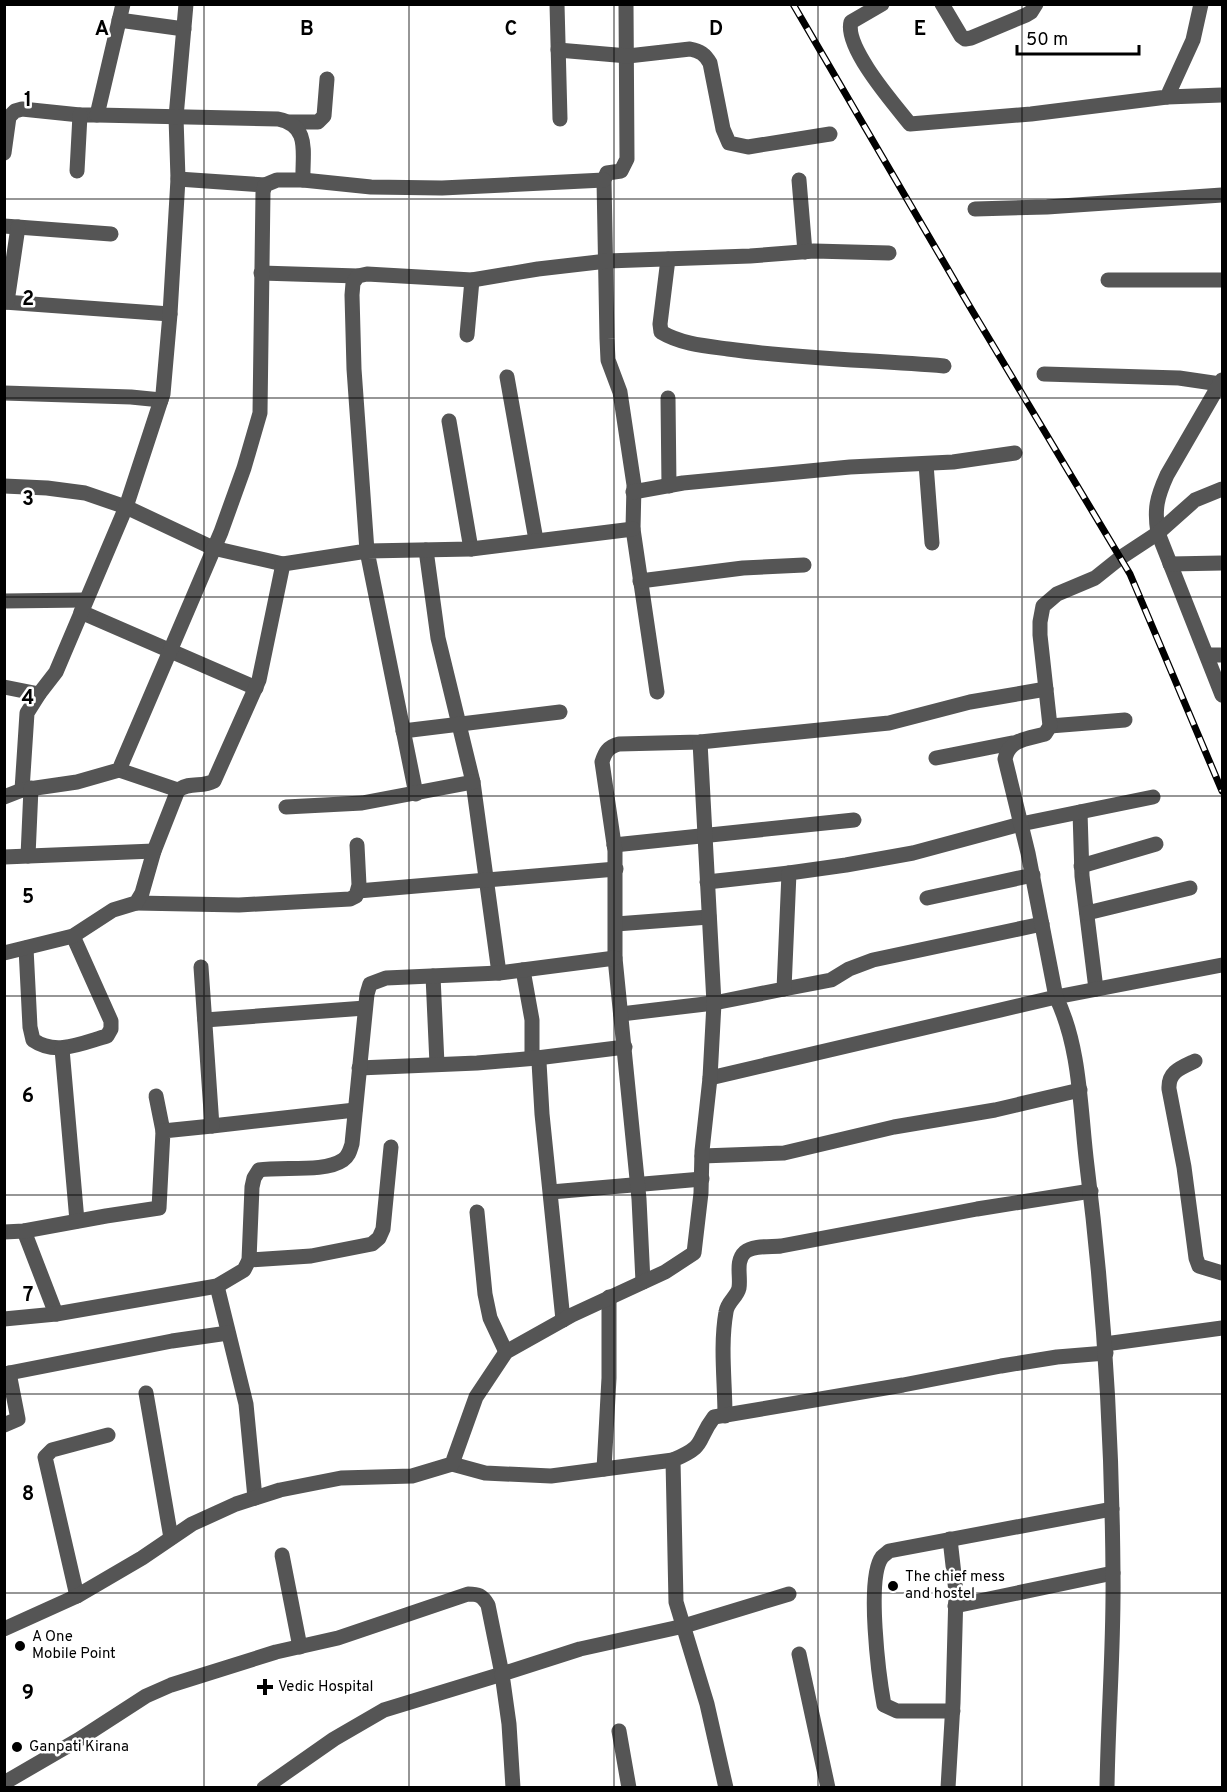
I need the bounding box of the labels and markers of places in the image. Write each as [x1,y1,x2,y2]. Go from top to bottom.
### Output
place label: The chief mess and hostel [905,1568,1005,1604]
marker: The chief mess and hostel [886,1579,900,1593]
place label: A One Mobile Point [32,1628,116,1664]
marker: A One Mobile Point [13,1639,27,1653]
marker: Vedic Hospital [256,1678,274,1696]
place label: Vedic Hospital [278,1678,373,1697]
place label: Ganpati Kirana [29,1738,129,1757]
marker: Ganpati Kirana [10,1740,24,1754]

